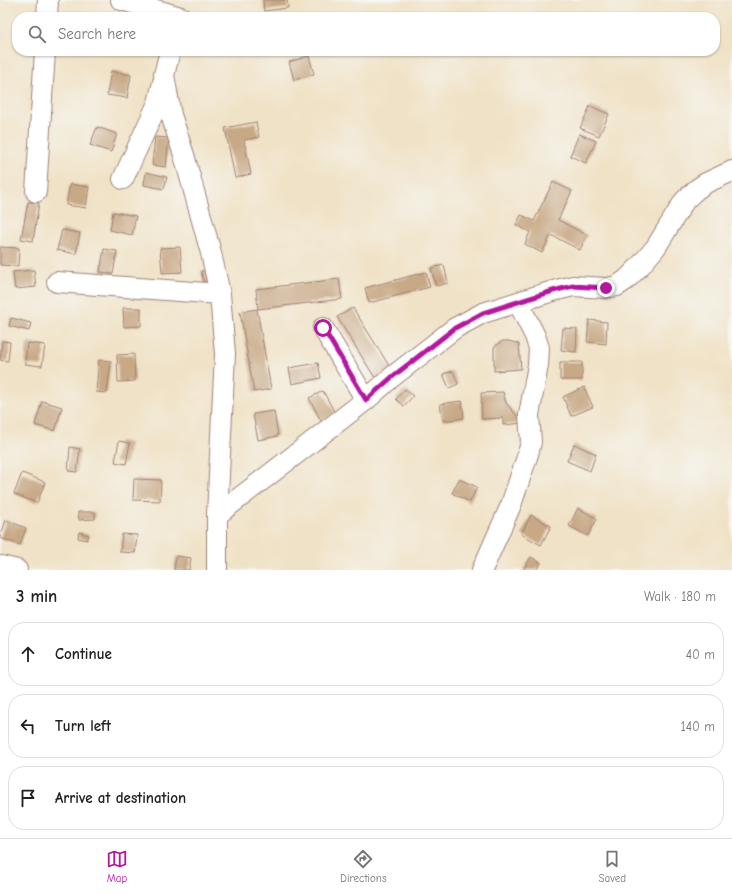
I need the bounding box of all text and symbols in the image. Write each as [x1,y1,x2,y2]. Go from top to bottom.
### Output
search box [12,12,720,56]
icon: search [26,23,48,45]
text: Search here [58,25,136,43]
route end [597,279,615,297]
route start [314,319,332,337]
text: 3 min [16,587,57,606]
text: Walk · 180 m [644,589,716,604]
icon: ahead [17,643,39,665]
text: Continue [55,645,112,663]
text: 40 m [686,647,715,662]
icon: left [17,715,39,737]
text: Turn left [55,717,111,735]
text: 140 m [681,719,715,734]
icon: arrive [17,787,39,809]
text: Arrive at destination [55,789,186,807]
tab: Map [106,848,128,885]
tab: Directions [340,848,387,885]
tab: Saved [599,848,626,885]

